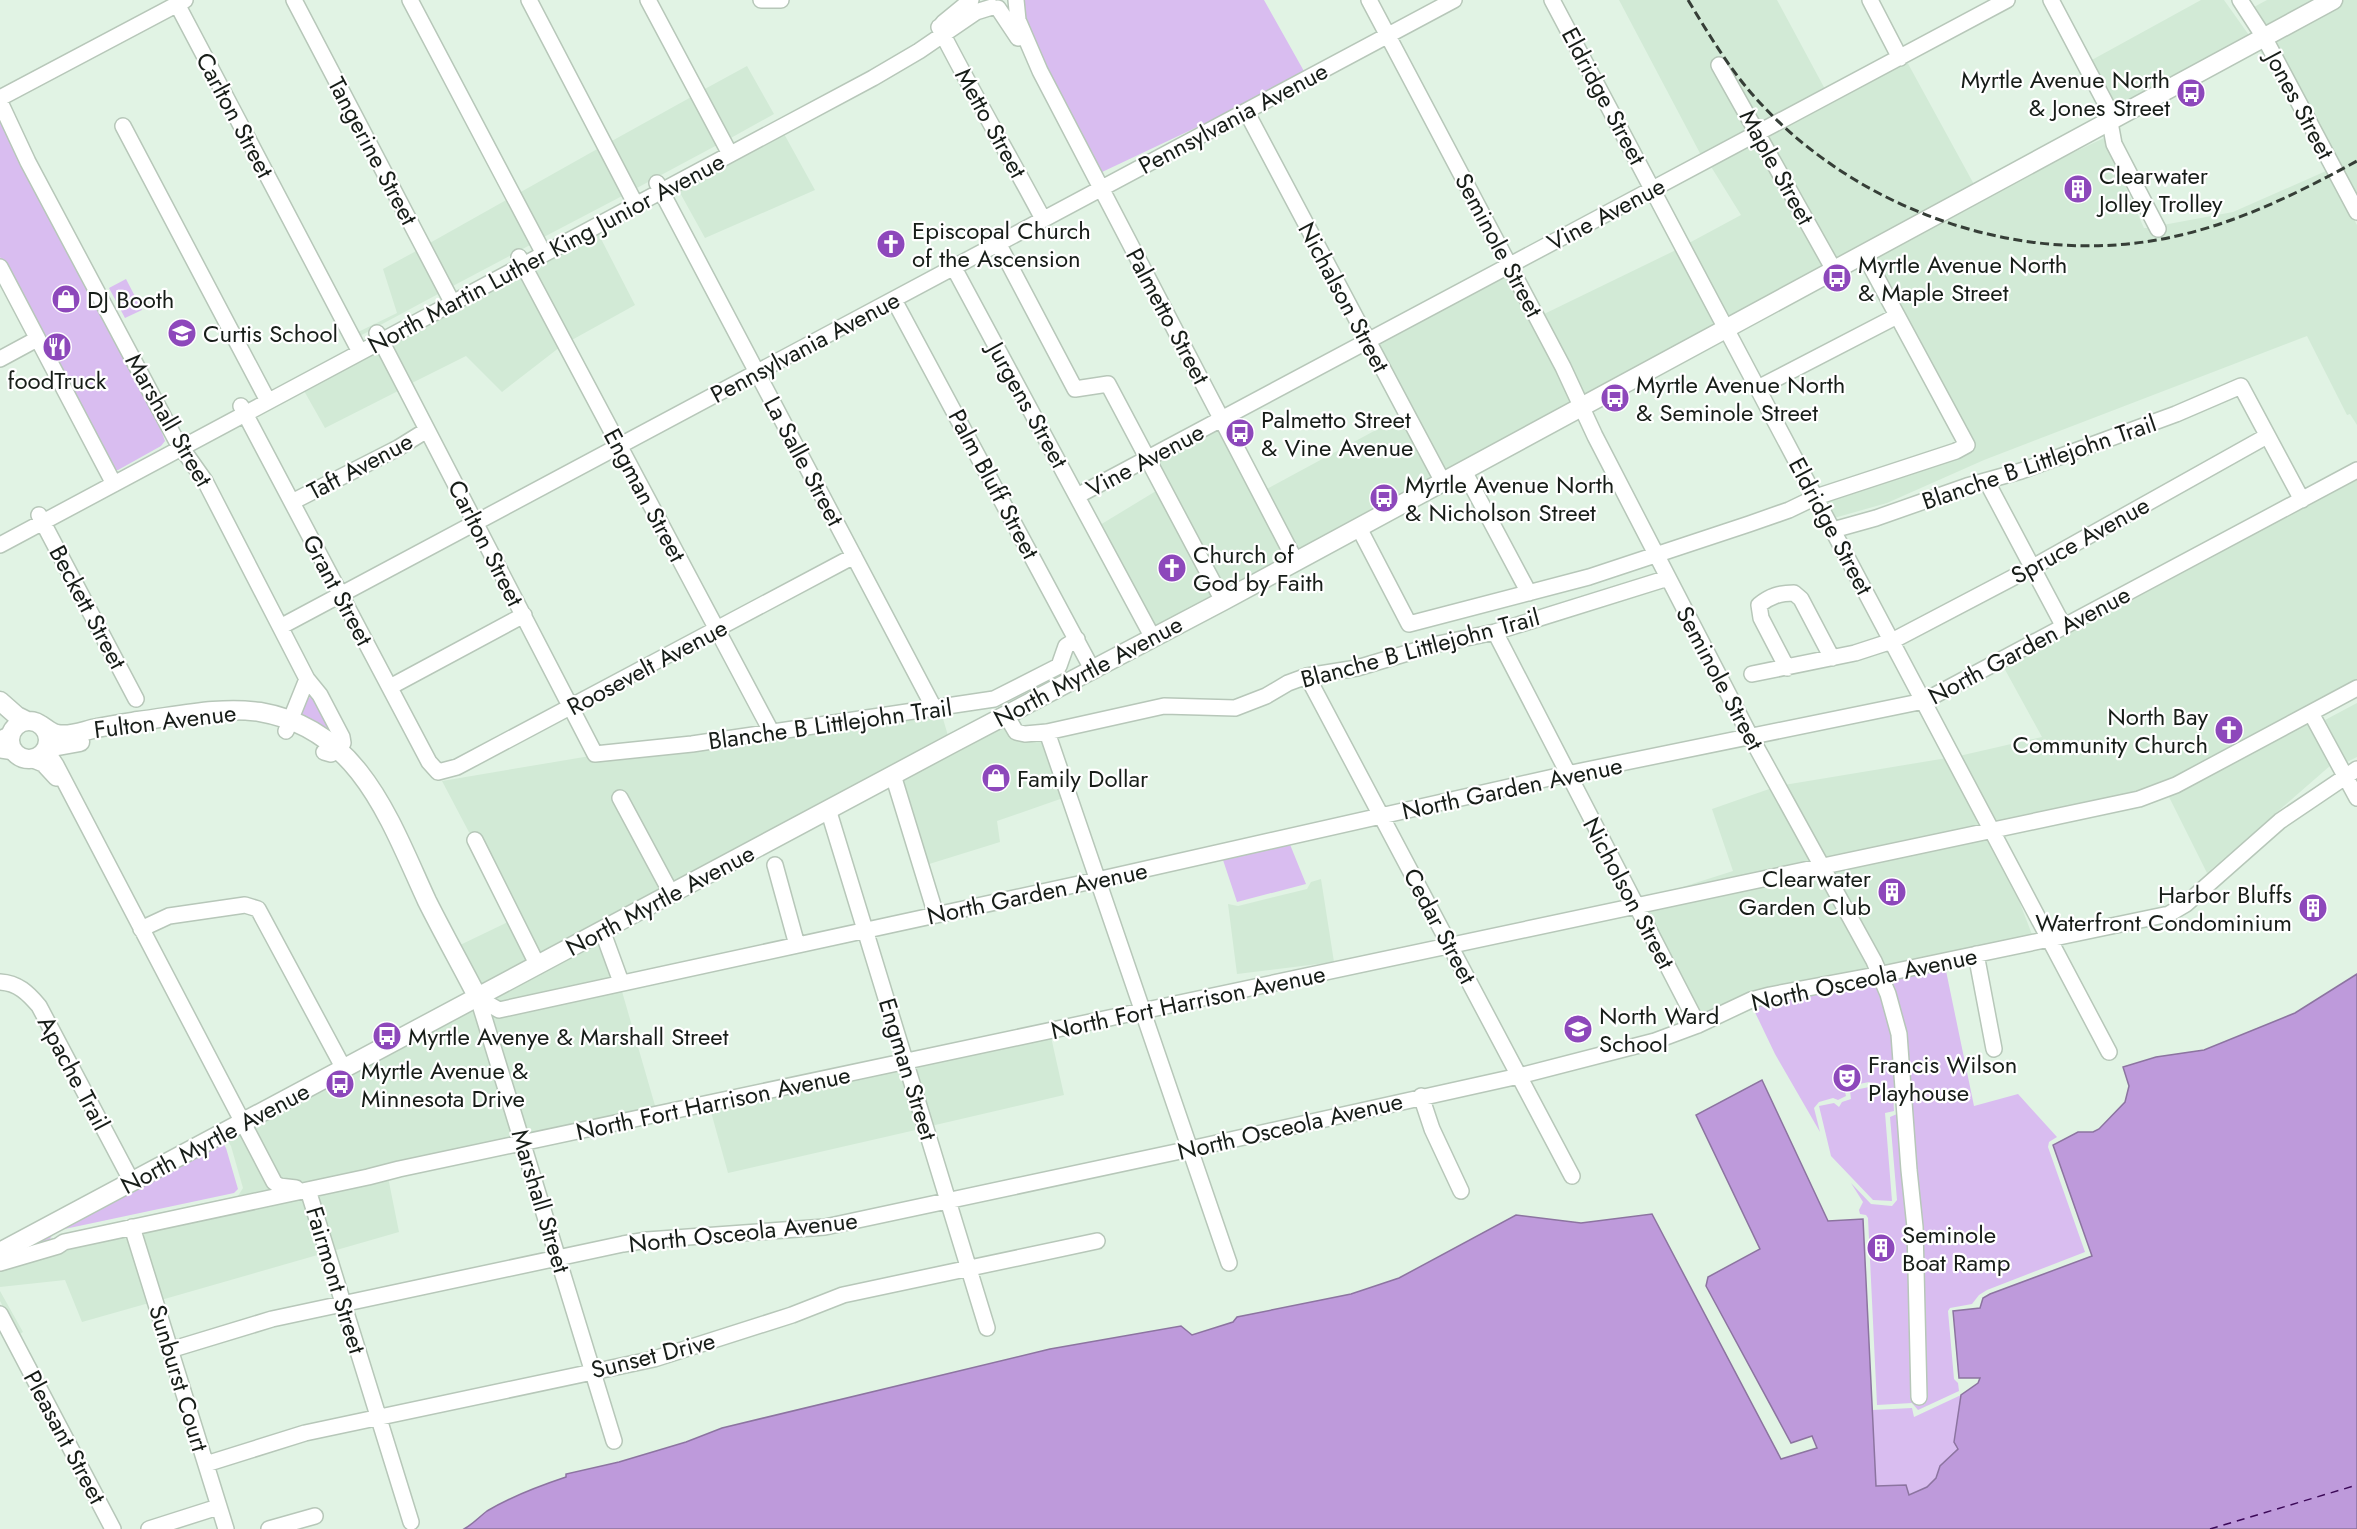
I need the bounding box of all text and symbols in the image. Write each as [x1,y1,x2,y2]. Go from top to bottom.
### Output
street label: Eldridge Street [1553,21,1655,171]
street label: Jones Street [2255,42,2343,165]
street label: Carlton Street [187,46,283,184]
street label: Pennsylvania Avenue [1132,53,1334,183]
street label: Metto Street [946,62,1036,185]
place label: Myrtle Avenue North & Jones Street [1961,62,2170,125]
street label: Tangerine Street [319,71,427,231]
bus stop icon: Myrtle Avenue North & Jones Street [2175,77,2207,109]
street label: Maple Street [1731,103,1823,231]
street label: North Martin Luther King Junior Avenue [361,144,731,362]
place label: Clearwater Jolley Trolley [2096,158,2223,221]
street label: Seminole Street [1446,167,1552,323]
street label: Vine Avenue [1541,168,1671,260]
building icon: Clearwater Jolley Trolley [2062,173,2094,205]
place label: Episcopal Church of the Ascension [912,213,1091,276]
street label: Nichalson Street [1290,216,1398,379]
church icon: Episcopal Church of the Ascension [875,228,907,260]
street label: Palmetto Street [1117,242,1219,390]
place label: Myrtle Avenue North & Maple Street [1858,247,2067,310]
bus stop icon: Myrtle Avenue North & Maple Street [1821,262,1853,294]
place label: DJ Booth [87,282,174,317]
street label: Pennsylvania Avenue [704,282,906,412]
shop icon: DJ Booth [50,283,82,315]
place label: Curtis School [203,316,338,351]
school or university icon: Curtis School [166,317,198,349]
restaurant icon: foodTruck [41,331,73,363]
street label: Jurgens Street [978,333,1077,474]
street label: Marshall Street [117,347,221,493]
place label: foodTruck [8,363,107,398]
place label: Myrtle Avenue North & Seminole Street [1636,367,1845,430]
bus stop icon: Myrtle Avenue North & Seminole Street [1599,382,1631,414]
street label: La Salle Street [755,390,853,532]
place label: Palmetto Street & Vine Avenue [1261,402,1413,465]
street label: Palm Bluff Street [940,403,1048,565]
street label: Blanche B Littlejohn Trail [1917,405,2161,519]
street label: Vine Avenue [1080,414,1210,506]
bus stop icon: Palmetto Street & Vine Avenue [1224,417,1256,449]
street label: Engman Street [595,422,695,568]
street label: Taft Avenue [301,424,419,508]
street label: Eldridge Street [1780,451,1882,601]
place label: Myrtle Avenue North & Nicholson Street [1405,467,1614,530]
street label: Carlton Street [439,474,533,612]
bus stop icon: Myrtle Avenue North & Nicholson Street [1368,482,1400,514]
street label: Spruce Avenue [2004,487,2156,593]
street label: Grant Street [294,528,382,652]
place label: Church of God by Faith [1193,537,1324,600]
street label: Beckett Street [41,539,135,675]
church icon: Church of God by Faith [1156,552,1188,584]
street label: North Garden Avenue [1922,577,2136,713]
street label: Blanche B Littlejohn Trail [1297,599,1543,697]
street label: Seminole Street [1667,600,1773,756]
street label: North Myrtle Avenue [987,606,1189,736]
street label: Roosevelt Avenue [561,610,733,724]
street label: Blanche B Littlejohn Trail [706,690,954,758]
street label: Fulton Avenue [92,695,238,747]
place label: North Bay Community Church [2012,699,2208,762]
church icon: North Bay Community Church [2213,714,2245,746]
street label: North Garden Avenue [1399,748,1625,828]
place label: Family Dollar [1017,761,1149,796]
shop icon: Family Dollar [980,762,1012,794]
street label: Nicholson Street [1574,811,1684,975]
street label: North Myrtle Avenue [559,835,761,965]
street label: North Garden Avenue [924,853,1150,933]
place label: Clearwater Garden Club [1739,861,1872,924]
street label: Cedar Street [1395,862,1485,990]
building icon: Clearwater Garden Club [1876,876,1908,908]
place label: Harbor Bluffs Waterfront Condominium [2035,877,2292,940]
building icon: Harbor Bluffs Waterfront Condominium [2297,892,2329,924]
street label: North Osceola Avenue [1748,938,1980,1020]
street label: North Fort Harrison Avenue [1048,956,1328,1048]
street label: Engman Street [870,994,946,1145]
place label: North Ward School [1599,998,1719,1061]
street label: Apache Trail [29,1009,119,1137]
school or university icon: North Ward School [1562,1013,1594,1045]
place label: Myrtle Avenye & Marshall Street [408,1019,729,1054]
bus stop icon: Myrtle Avenye & Marshall Street [371,1020,403,1052]
place label: Francis Wilson Playhouse [1868,1047,2017,1110]
place label: Myrtle Avenue & Minnesota Drive [361,1053,528,1116]
street label: North Fort Harrison Avenue [573,1057,853,1149]
theatre icon: Francis Wilson Playhouse [1831,1062,1863,1094]
bus stop icon: Myrtle Avenue & Minnesota Drive [324,1068,356,1100]
street label: North Myrtle Avenue [114,1073,316,1203]
street label: North Osceola Avenue [1174,1083,1406,1169]
street label: Marshall Street [503,1125,580,1277]
street label: Fairmont Street [297,1202,375,1358]
street label: North Osceola Avenue [627,1203,859,1261]
place label: Seminole Boat Ramp [1902,1217,2010,1280]
building icon: Seminole Boat Ramp [1865,1232,1897,1264]
street label: Sunburst Court [140,1300,218,1456]
street label: Sunset Drive [587,1323,719,1387]
street label: Pleasant Street [15,1364,115,1510]

